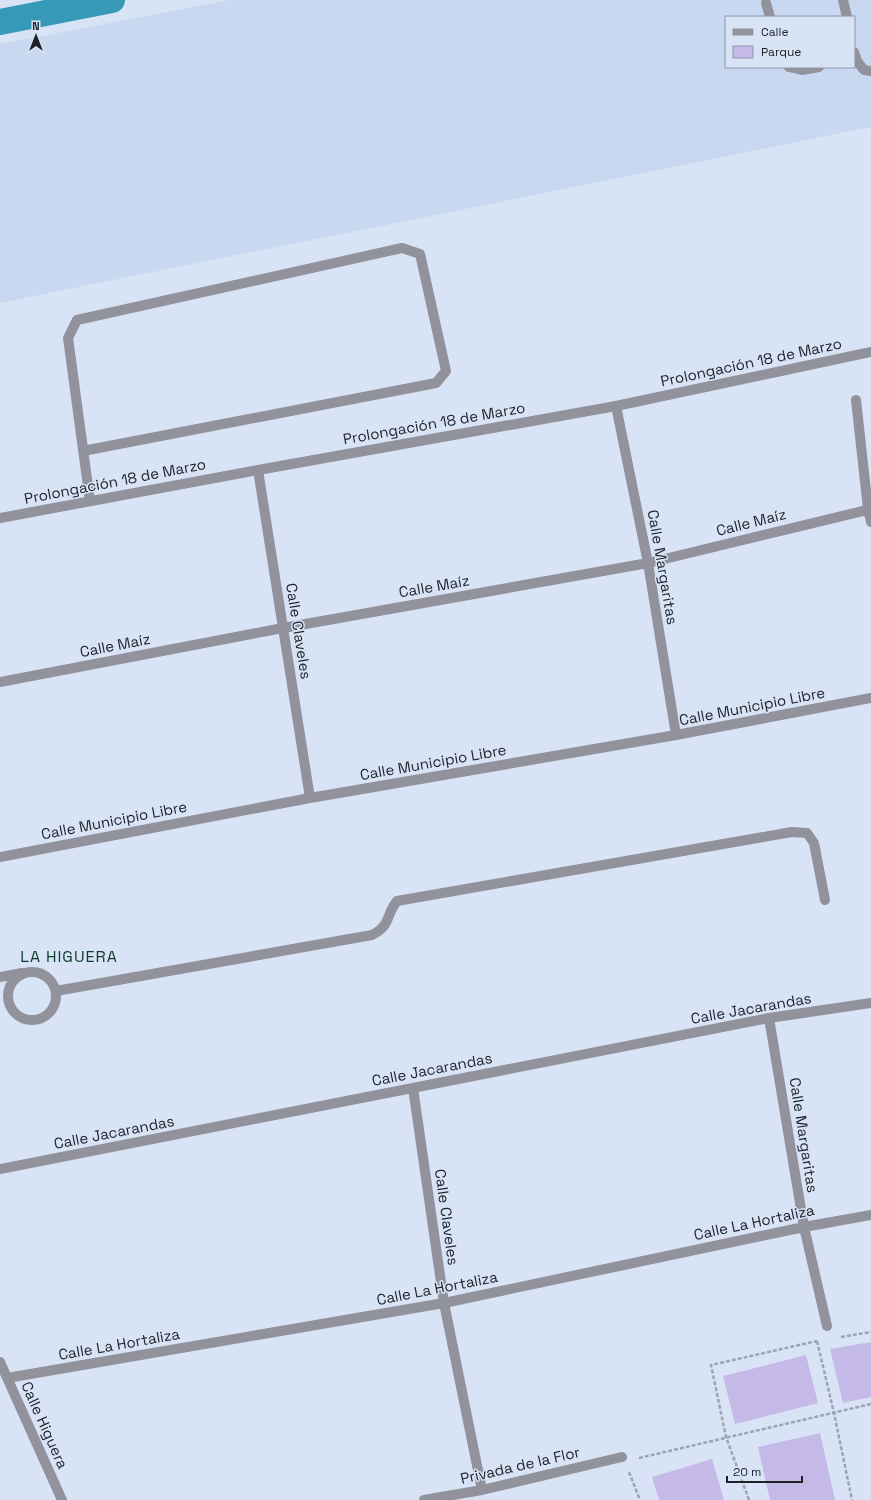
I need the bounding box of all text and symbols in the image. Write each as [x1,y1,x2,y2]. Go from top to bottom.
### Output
north arrow [16,16,56,56]
legend [725,16,855,68]
text: N [32,19,40,33]
text: Calle [761,24,789,40]
text: Parque [761,44,801,60]
street label: Prolongación 18 de Marzo [659,334,843,390]
street label: Prolongación 18 de Marzo [341,398,527,448]
street label: Prolongación 18 de Marzo [23,454,207,508]
street label: Calle Maíz [714,504,788,540]
street label: Calle Margaritas [644,508,682,626]
street label: Calle Maíz [397,570,471,602]
street label: Calle Claveles [282,582,316,680]
street label: Calle Maíz [78,629,152,661]
street label: Calle Municipio Libre [677,683,827,729]
street label: Calle Municipio Libre [358,740,508,784]
street label: Calle Municipio Libre [39,797,189,843]
district label: LA HIGUERA [20,946,118,967]
street label: Calle Jacarandas [689,988,813,1028]
street label: Calle Jacarandas [370,1048,494,1090]
street label: Calle Margaritas [786,1076,822,1194]
street label: Calle Jacarandas [52,1111,176,1153]
street label: Calle Claveles [431,1168,463,1266]
street label: Calle La Hortaliza [692,1200,816,1244]
street label: Calle La Hortaliza [375,1267,500,1309]
street label: Calle La Hortaliza [57,1324,182,1364]
street label: Calle Higuera [17,1378,73,1472]
street label: Privada de la Flor [458,1442,582,1488]
scale bar [727,1458,802,1484]
text: 20 m [733,1464,761,1480]

